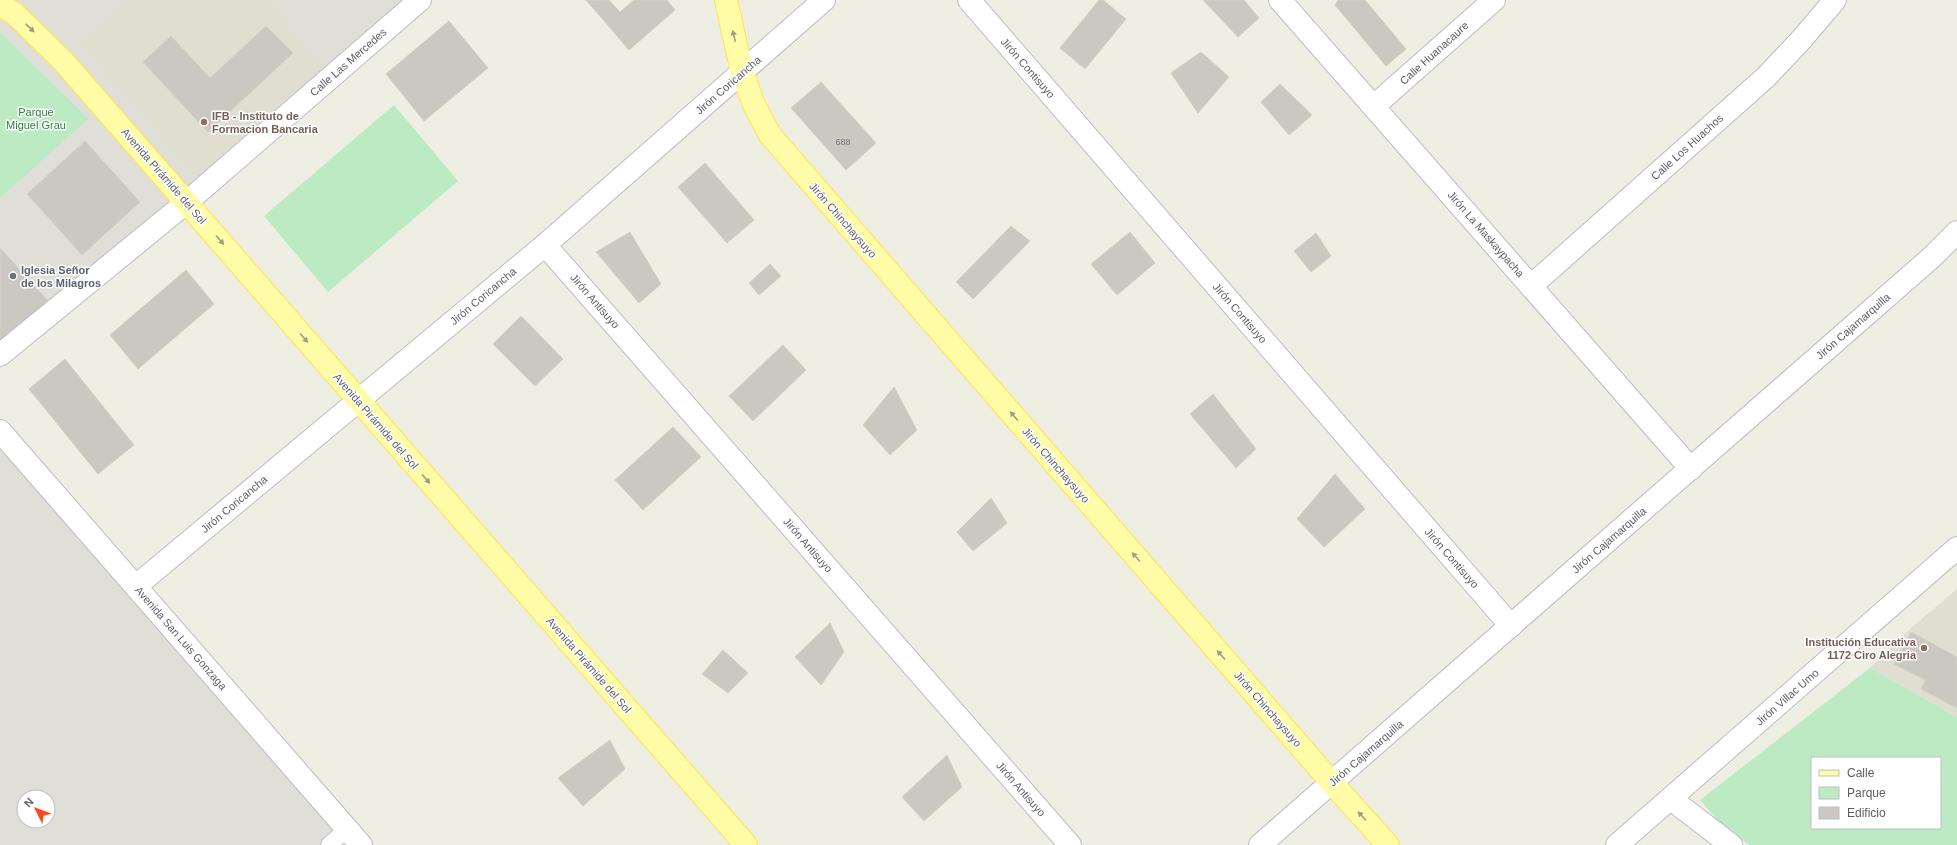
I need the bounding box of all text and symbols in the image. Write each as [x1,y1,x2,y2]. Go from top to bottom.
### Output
street label: Calle Huanacaure [1397,19,1471,87]
one-way arrow [25,23,35,33]
street label: Calle Las Mercedes [307,25,389,98]
one-way arrow [731,30,737,42]
street label: Jirón Contisuyo [999,35,1057,101]
street label: Jirón Coricancha [693,53,764,117]
park label: Parque Miguel Grau [6,106,66,131]
place label: IFB - Instituto de Formacion Bancaria [212,110,319,135]
street label: Calle Los Huachos [1649,111,1726,182]
marker: IFB - Instituto de Formacion Bancaria [199,117,209,127]
street label: Avenida Pirámide del Sol [119,126,209,226]
house number: 688 [835,137,851,147]
street label: Jirón Chinchaysuyo [807,180,879,260]
street label: Jirón La Maskaypacha [1445,189,1527,280]
one-way arrow [215,234,224,245]
place label: Iglesia Señor de los Milagros [21,264,101,289]
street label: Jirón Coricancha [448,264,519,327]
marker: Iglesia Señor de los Milagros [8,271,18,281]
street label: Jirón Antisuyo [568,271,622,331]
street label: Jirón Contisuyo [1211,280,1269,346]
street label: Jirón Cajamarquilla [1814,290,1893,361]
one-way arrow [300,333,309,343]
street label: Avenida Pirámide del Sol [331,371,421,471]
one-way arrow [1009,411,1018,422]
street label: Jirón Chinchaysuyo [1020,425,1092,505]
street label: Jirón Coricancha [199,472,270,535]
one-way arrow [422,473,431,484]
street label: Jirón Cajamarquilla [1570,504,1649,575]
street label: Jirón Antisuyo [781,515,835,575]
street label: Jirón Contisuyo [1423,525,1481,591]
one-way arrow [1131,552,1140,562]
street label: Avenida San Luis Gonzaga [133,584,230,693]
street label: Avenida Pirámide del Sol [544,615,634,715]
place label: Institución Educativa 1172 Ciro Alegria [1805,636,1917,661]
marker: Institución Educativa 1172 Ciro Alegria [1919,643,1929,653]
one-way arrow [1216,650,1226,660]
street label: Jirón Villac Umo [1753,666,1821,728]
street label: Jirón Chinchaysuyo [1232,669,1304,749]
street label: Jirón Cajamarquilla [1327,717,1406,788]
legend [1811,757,1941,829]
street label: Jirón Antisuyo [994,759,1048,819]
text: Calle [1847,766,1875,780]
text: Parque [1847,786,1886,800]
north arrow [16,789,56,829]
text: N [21,795,36,809]
text: Edificio [1847,806,1886,820]
one-way arrow [1357,811,1367,821]

